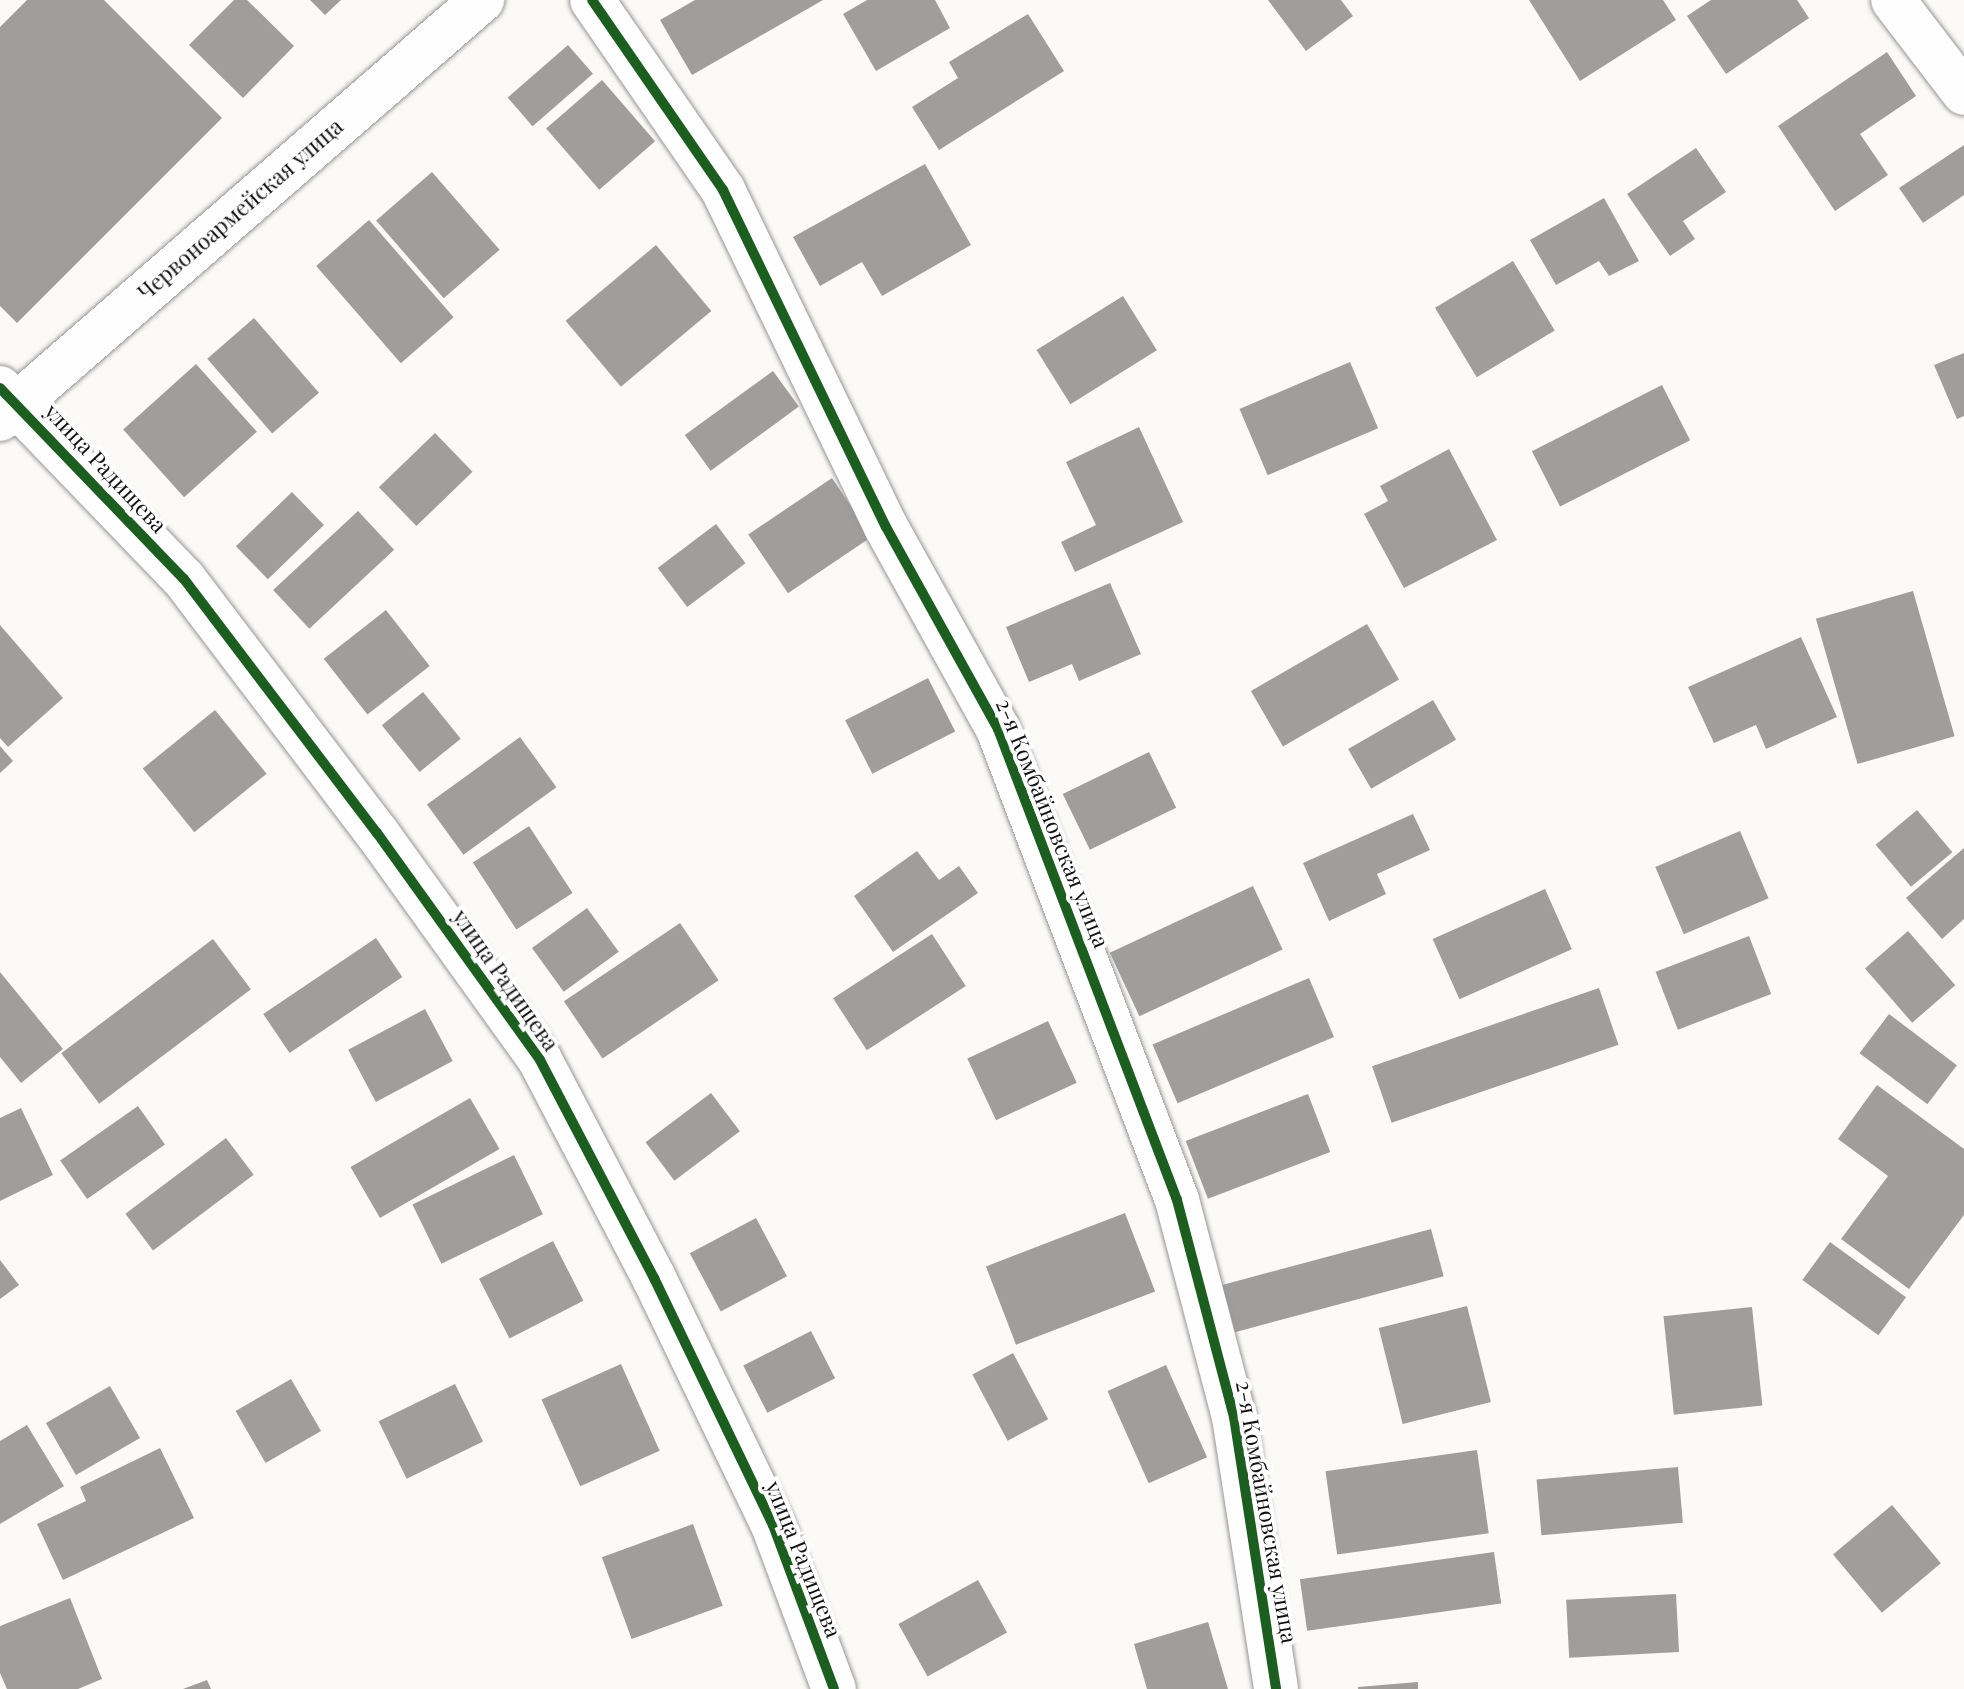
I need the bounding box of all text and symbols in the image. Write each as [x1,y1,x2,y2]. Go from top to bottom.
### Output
street label: Червоноармейская улица [132,113,348,305]
street label: улица Радищева [40,398,172,538]
street label: 2-я Комбайновская улица [991,695,1115,951]
street label: улица Радищева [447,904,565,1056]
street label: 2-я Комбайновская улица [1231,1379,1303,1645]
street label: улица Радищева [761,1477,847,1641]

